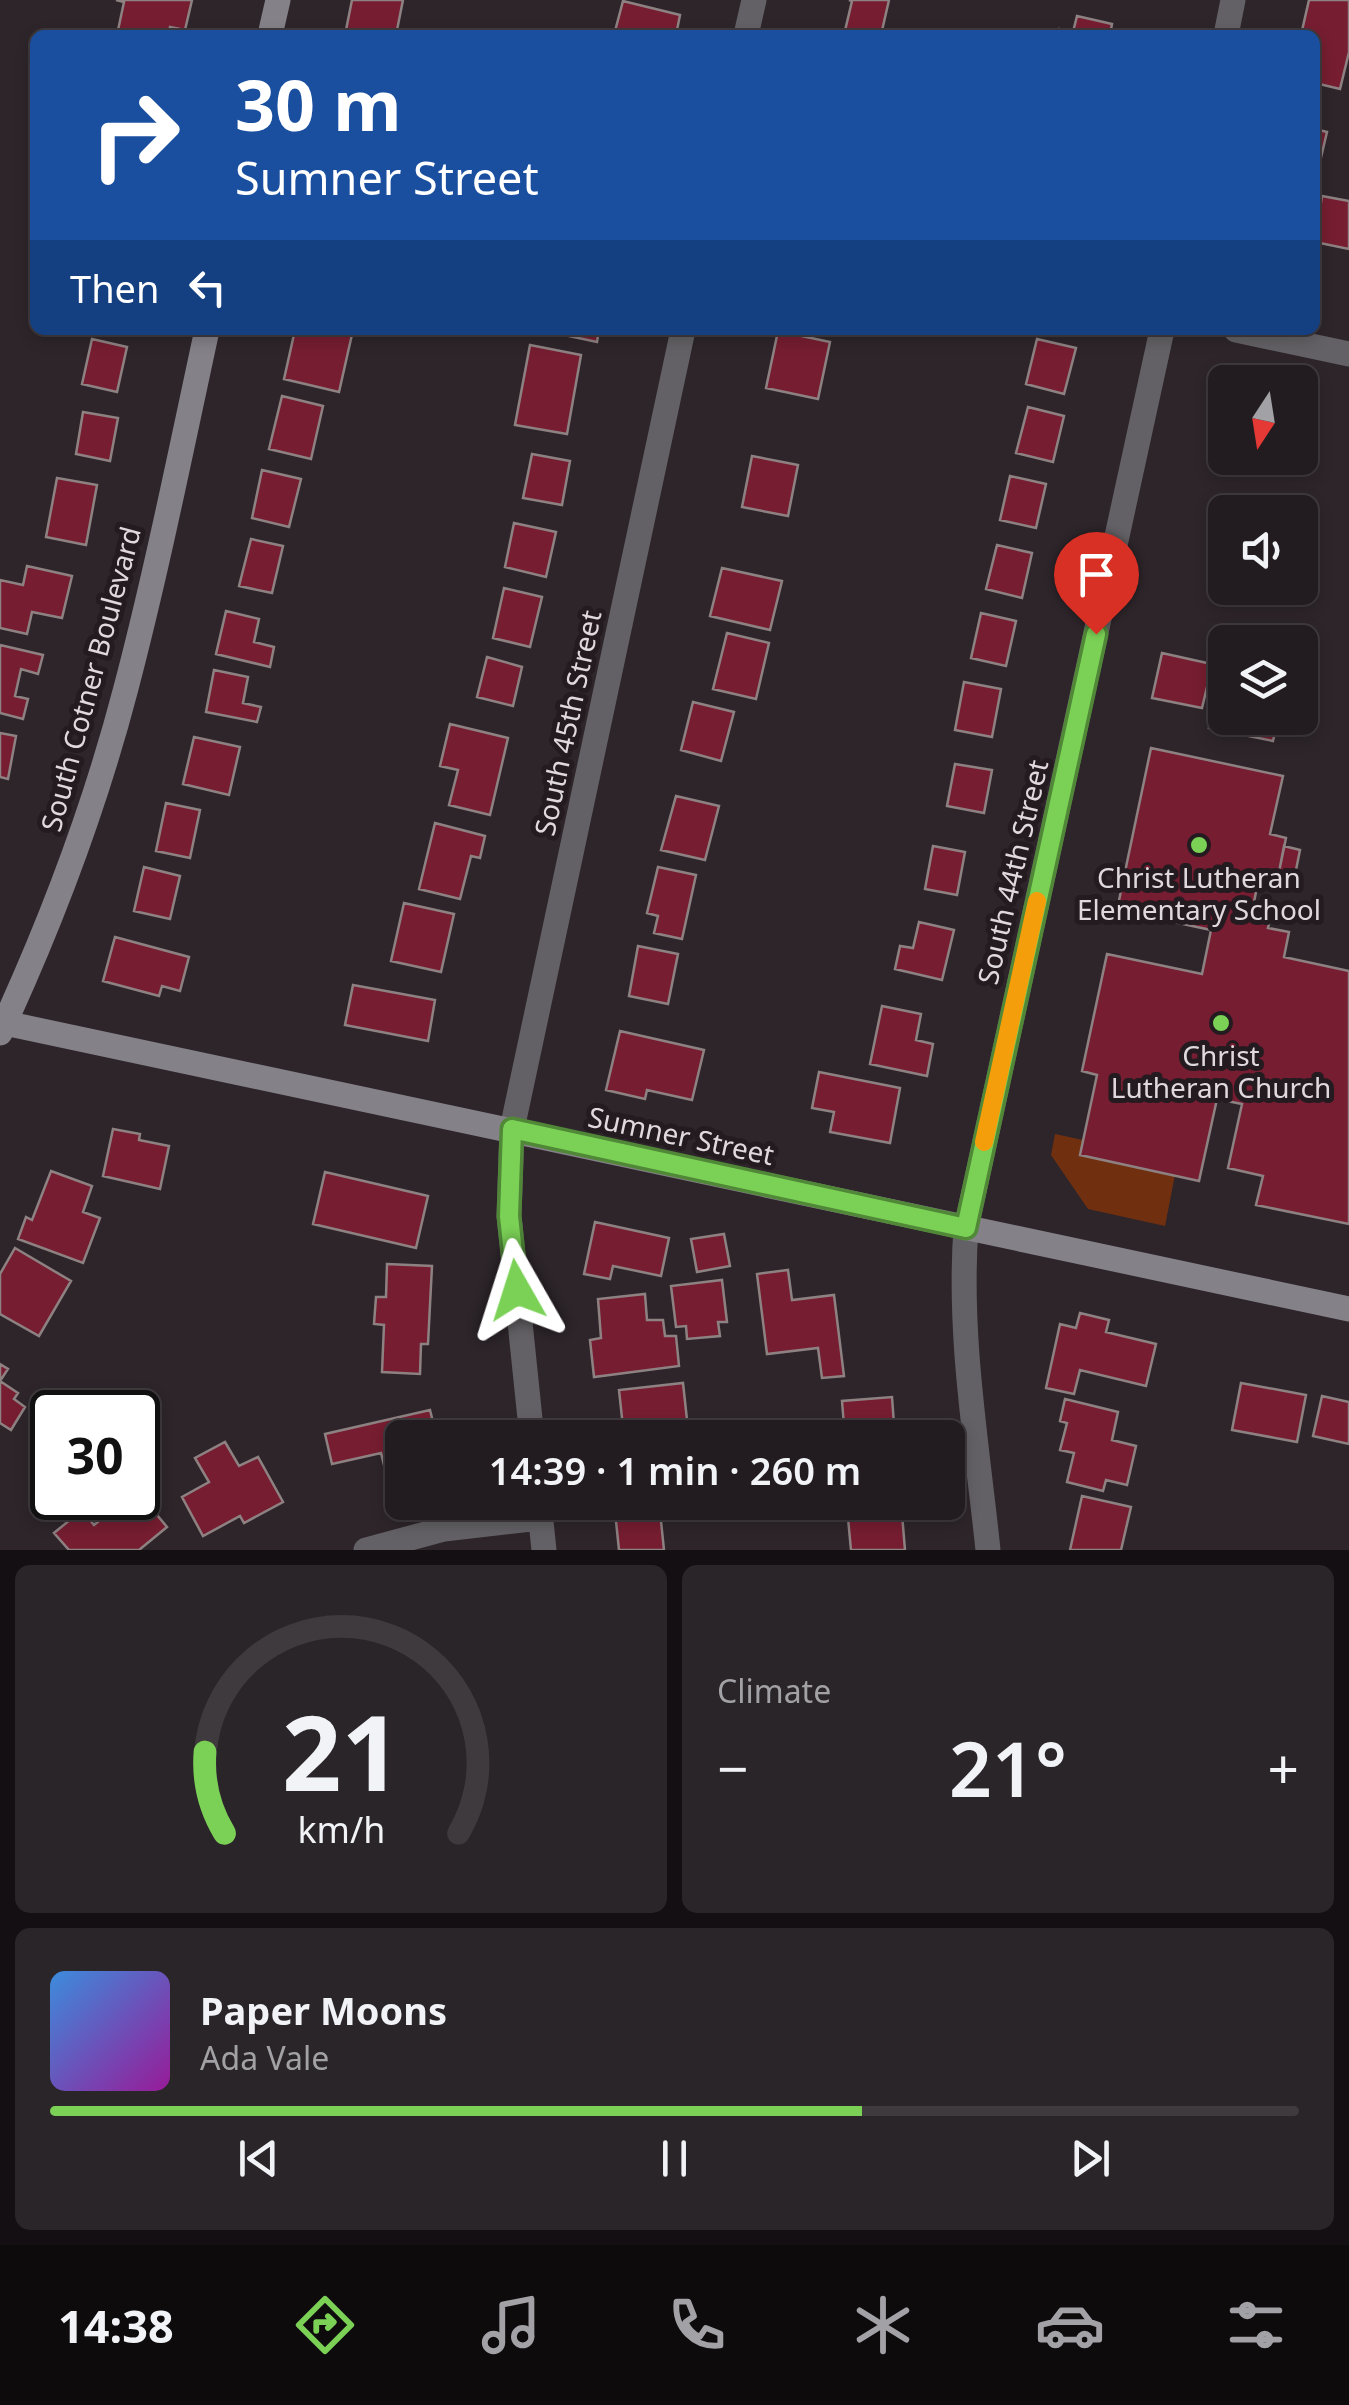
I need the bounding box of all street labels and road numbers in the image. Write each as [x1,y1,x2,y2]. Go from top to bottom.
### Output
street label: South Cotner Boulevard [31,522,149,835]
street label: South 45th Street [525,607,609,839]
street label: South 44th Street [968,756,1056,988]
street label: Sumner Street [585,1097,778,1173]

